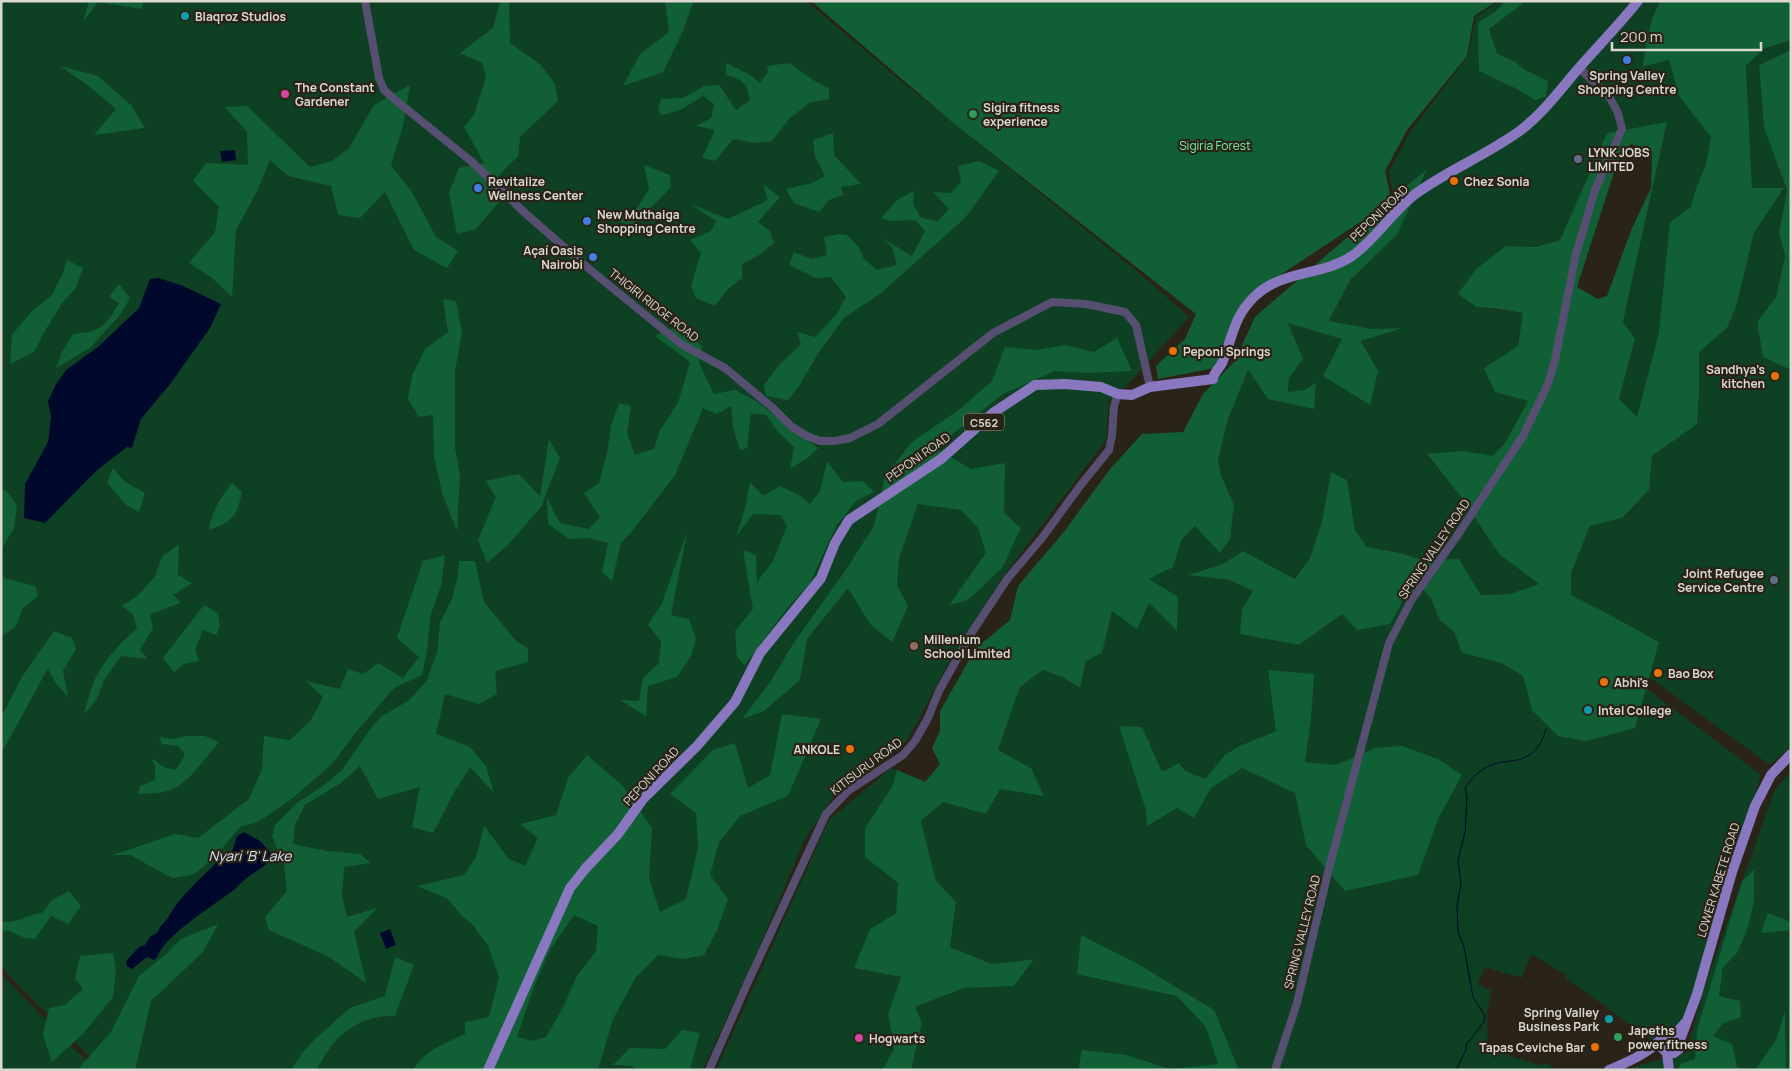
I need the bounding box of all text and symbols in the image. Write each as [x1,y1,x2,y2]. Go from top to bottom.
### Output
place label: Blaqroz Studios [195,8,287,25]
marker: Blaqroz Studios [179,10,191,22]
scale bar [1612,20,1761,52]
text: 200 m [1620,26,1663,47]
marker: Spring Valley Shopping Centre [1621,54,1633,66]
place label: Spring Valley Shopping Centre [1578,67,1676,98]
place label: The Constant Gardener [295,79,375,110]
marker: The Constant Gardener [279,88,291,100]
place label: Sigira fitness experience [983,99,1060,130]
marker: Sigira fitness experience [967,108,979,120]
park label: Sigiria Forest [1179,137,1251,154]
place label: LYNK JOBS LIMITED [1588,144,1650,175]
marker: LYNK JOBS LIMITED [1572,153,1584,165]
place label: Revitalize Wellness Center [488,173,583,204]
place label: Chez Sonia [1464,173,1530,190]
marker: Chez Sonia [1448,175,1460,187]
street label: PEPONI ROAD [1346,181,1412,245]
marker: Revitalize Wellness Center [472,182,484,194]
place label: New Muthaiga Shopping Centre [597,206,696,237]
marker: New Muthaiga Shopping Centre [581,215,593,227]
place label: Açaí Oasis Nairobi [523,242,583,273]
marker: Açaí Oasis Nairobi [587,251,599,263]
street label: THIGIRI RIDGE ROAD [605,264,703,346]
place label: Peponi Springs [1183,343,1271,360]
marker: Peponi Springs [1167,345,1179,357]
place label: Sandhya’s kitchen [1706,361,1765,392]
marker: Sandhya’s kitchen [1769,370,1781,382]
road number: C562 [964,414,1004,431]
street label: PEPONI ROAD [882,428,954,486]
street label: SPRING VALLEY ROAD [1394,496,1474,602]
place label: Joint Refugee Service Centre [1677,565,1764,596]
marker: Joint Refugee Service Centre [1768,574,1780,586]
place label: Millenium School Limited [924,631,1010,662]
marker: Millenium School Limited [908,640,920,652]
place label: Bao Box [1668,665,1714,682]
marker: Bao Box [1652,667,1664,679]
place label: Abhi's [1614,674,1649,691]
marker: Abhi's [1598,676,1610,688]
place label: Intel College [1598,702,1672,719]
marker: Intel College [1582,704,1594,716]
street label: KITISURU ROAD [827,733,905,799]
place label: ANKOLE [794,741,840,758]
street label: PEPONI ROAD [619,743,683,809]
marker: ANKOLE [844,743,856,755]
street label: LOWER KABETE ROAD [1692,821,1744,939]
water label: Nyari 'B' Lake [209,846,292,865]
street label: SPRING VALLEY ROAD [1280,873,1324,991]
place label: Spring Valley Business Park [1518,1004,1600,1035]
marker: Spring Valley Business Park [1603,1013,1615,1025]
place label: Japeths power fitness [1628,1022,1708,1053]
place label: Hogwarts [869,1030,926,1047]
marker: Japeths power fitness [1612,1031,1624,1043]
marker: Hogwarts [853,1032,865,1044]
place label: Tapas Ceviche Bar [1479,1039,1585,1056]
marker: Tapas Ceviche Bar [1589,1041,1601,1053]

